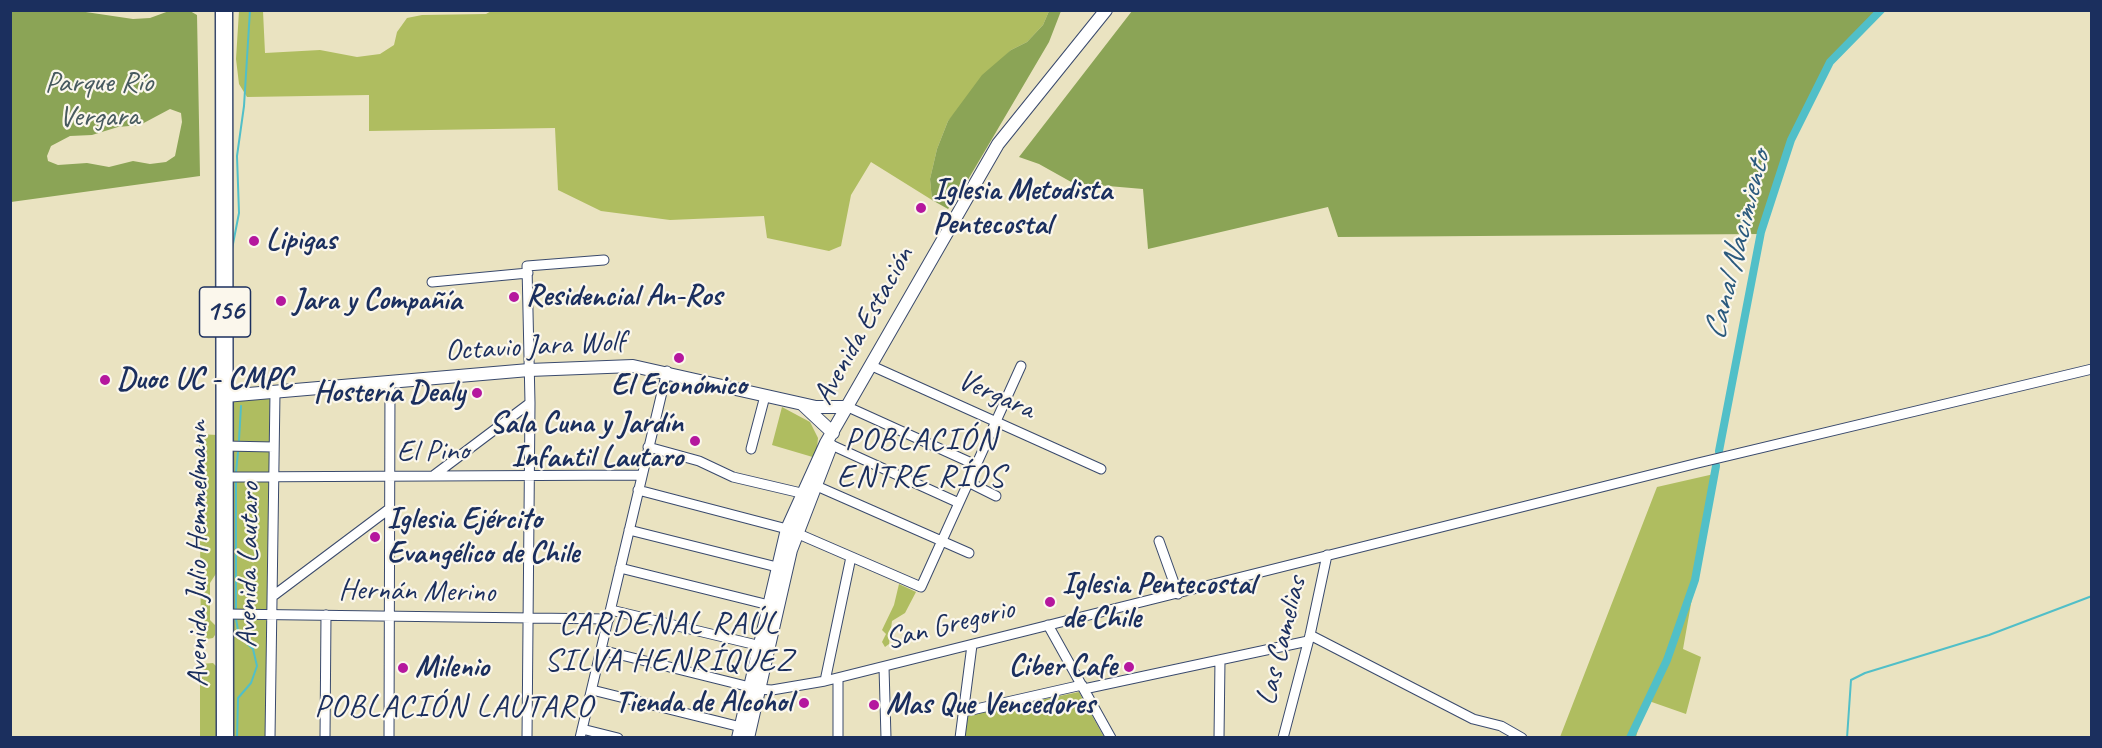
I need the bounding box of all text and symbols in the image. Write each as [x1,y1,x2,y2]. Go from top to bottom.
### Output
park label: Parque Río Vergara [45,65,153,136]
water label: Canal Nacimiento [1696,148,1780,344]
place label: Iglesia Metodista Pentecostal [933,173,1112,243]
marker: Iglesia Metodista Pentecostal [914,201,928,215]
place label: Lipigas [266,223,336,259]
marker: Lipigas [247,234,261,248]
street label: Avenida Estación [806,241,922,411]
place label: Residencial An-Ros [526,279,722,315]
place label: Jara y Compañía [293,283,462,319]
road number: 156 [200,287,250,337]
marker: Residencial An-Ros [507,290,521,304]
marker: Jara y Compañía [274,294,288,308]
street label: Octavio Jara Wolf [444,324,626,370]
marker: El Económico [672,351,686,365]
place label: Duoc UC - CMPC [117,362,292,398]
street label: Vergara [952,362,1040,428]
place label: El Económico [611,368,747,404]
marker: Duoc UC - CMPC [98,373,112,387]
place label: Hostería Dealy [314,375,465,411]
marker: Hostería Dealy [470,386,484,400]
place label: Sala Cuna y Jardín Infantil Lautaro [489,406,683,476]
street label: Avenida Julio Hemmelmann [180,421,216,687]
district label: POBLACIÓN ENTRE RÍOS [837,422,1005,497]
street label: El Pino [397,433,469,471]
marker: Sala Cuna y Jardín Infantil Lautaro [688,434,702,448]
street label: Avenida Lautaro [230,482,268,648]
place label: Iglesia Ejército Evangélico de Chile [387,502,579,572]
marker: Iglesia Ejército Evangélico de Chile [368,530,382,544]
place label: Iglesia Pentecostal de Chile [1062,567,1255,638]
street label: Hernán Merino [338,573,496,611]
street label: Las Camelias [1249,573,1315,709]
street label: San Gregorio [882,592,1018,658]
marker: Iglesia Pentecostal de Chile [1043,595,1057,609]
district label: CARDENAL RAÚL SILVA HENRÍQUEZ [544,606,794,681]
place label: Ciber Cafe [1009,649,1117,685]
place label: Milenio [415,650,489,686]
marker: Ciber Cafe [1122,660,1136,674]
marker: Milenio [396,661,410,675]
place label: Tienda de Alcohol [615,685,792,721]
place label: Mas Que Vencedores [886,687,1095,723]
district label: POBLACIÓN LAUTARO [315,689,593,727]
marker: Tienda de Alcohol [797,696,811,710]
marker: Mas Que Vencedores [867,698,881,712]

